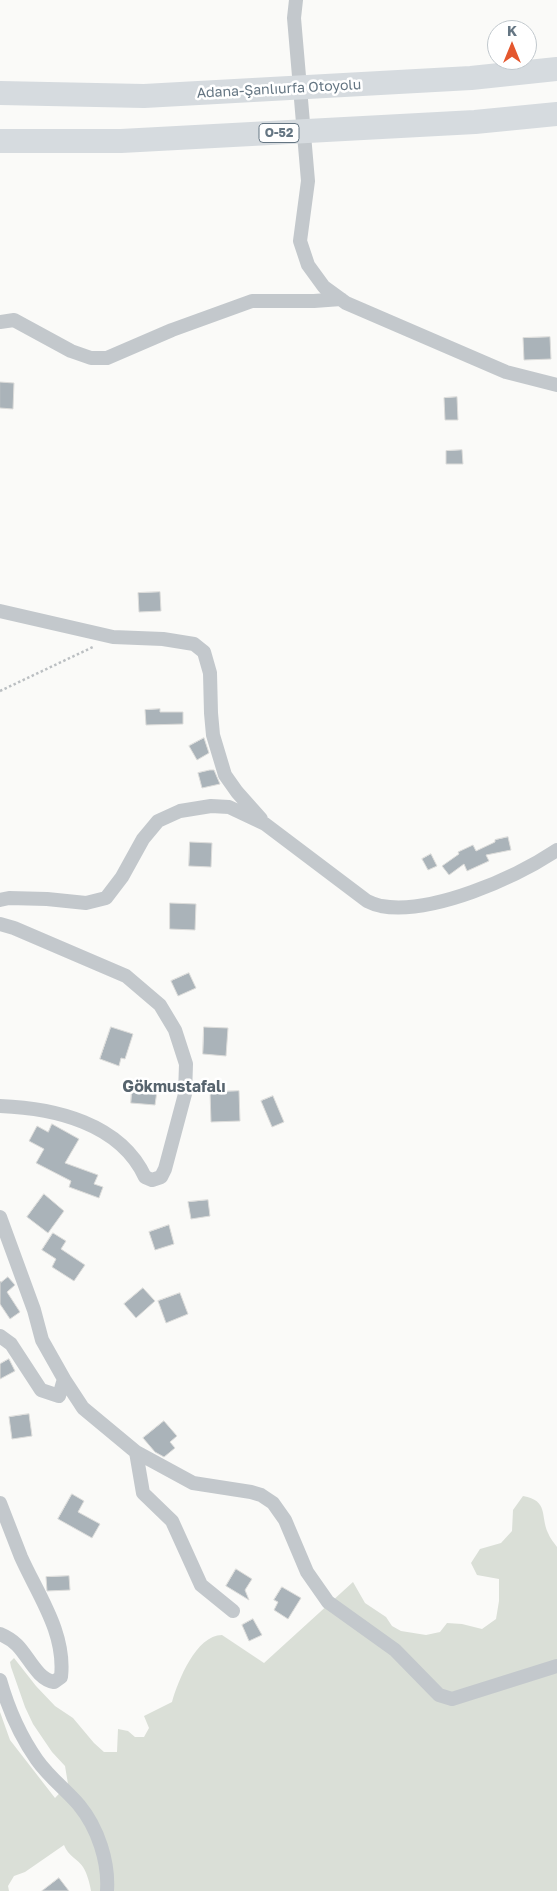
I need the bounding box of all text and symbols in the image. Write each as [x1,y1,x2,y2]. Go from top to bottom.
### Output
north arrow [487,20,537,70]
text: K [507,22,517,39]
street label: Adana-Şanlıurfa Otoyolu [196,76,362,102]
road number: O-52 [259,124,299,142]
district label: Gökmustafalı [122,1077,226,1097]

